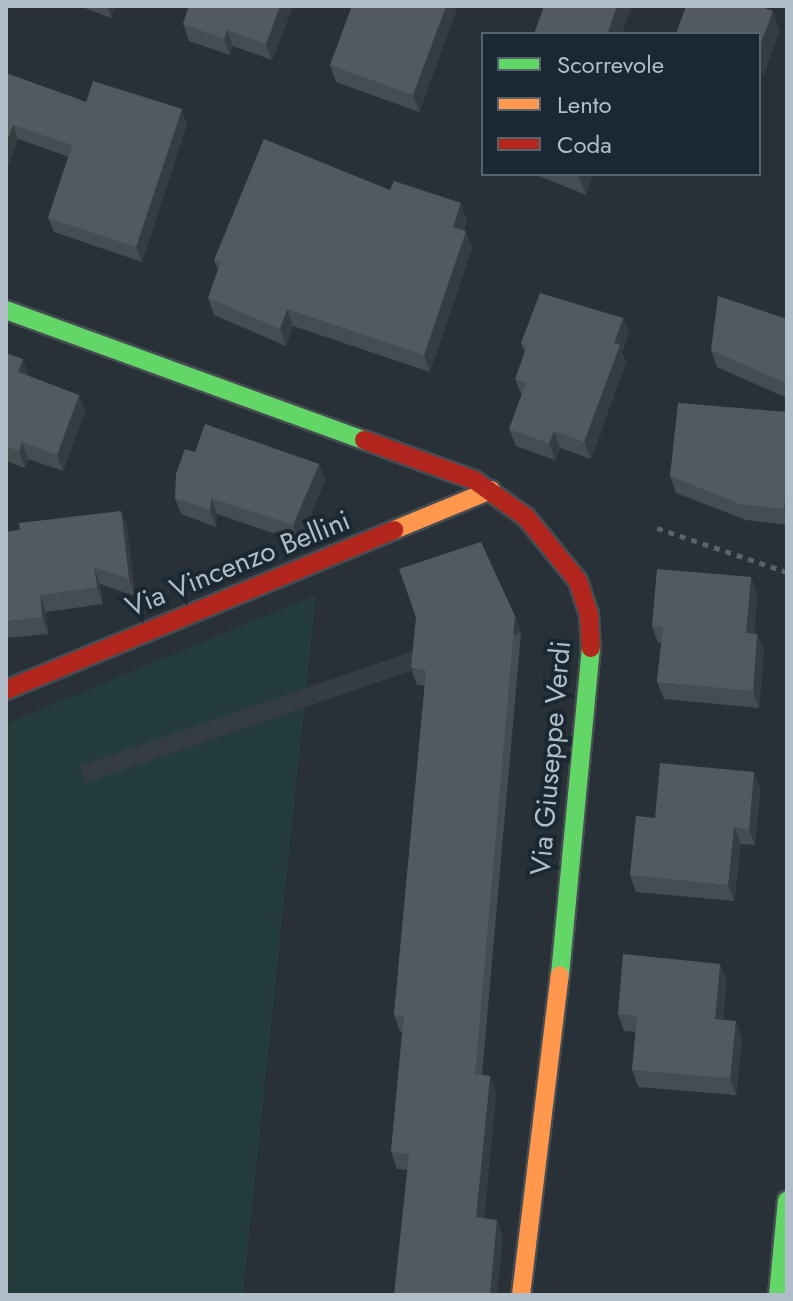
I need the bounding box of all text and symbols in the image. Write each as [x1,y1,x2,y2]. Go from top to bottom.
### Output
legend [481,32,761,176]
text: Scorrevole [557,47,664,82]
text: Lento [557,87,612,122]
text: Coda [557,127,612,162]
street label: Via Vincenzo Bellini [121,504,355,624]
street label: Via Giuseppe Verdi [524,639,578,877]

